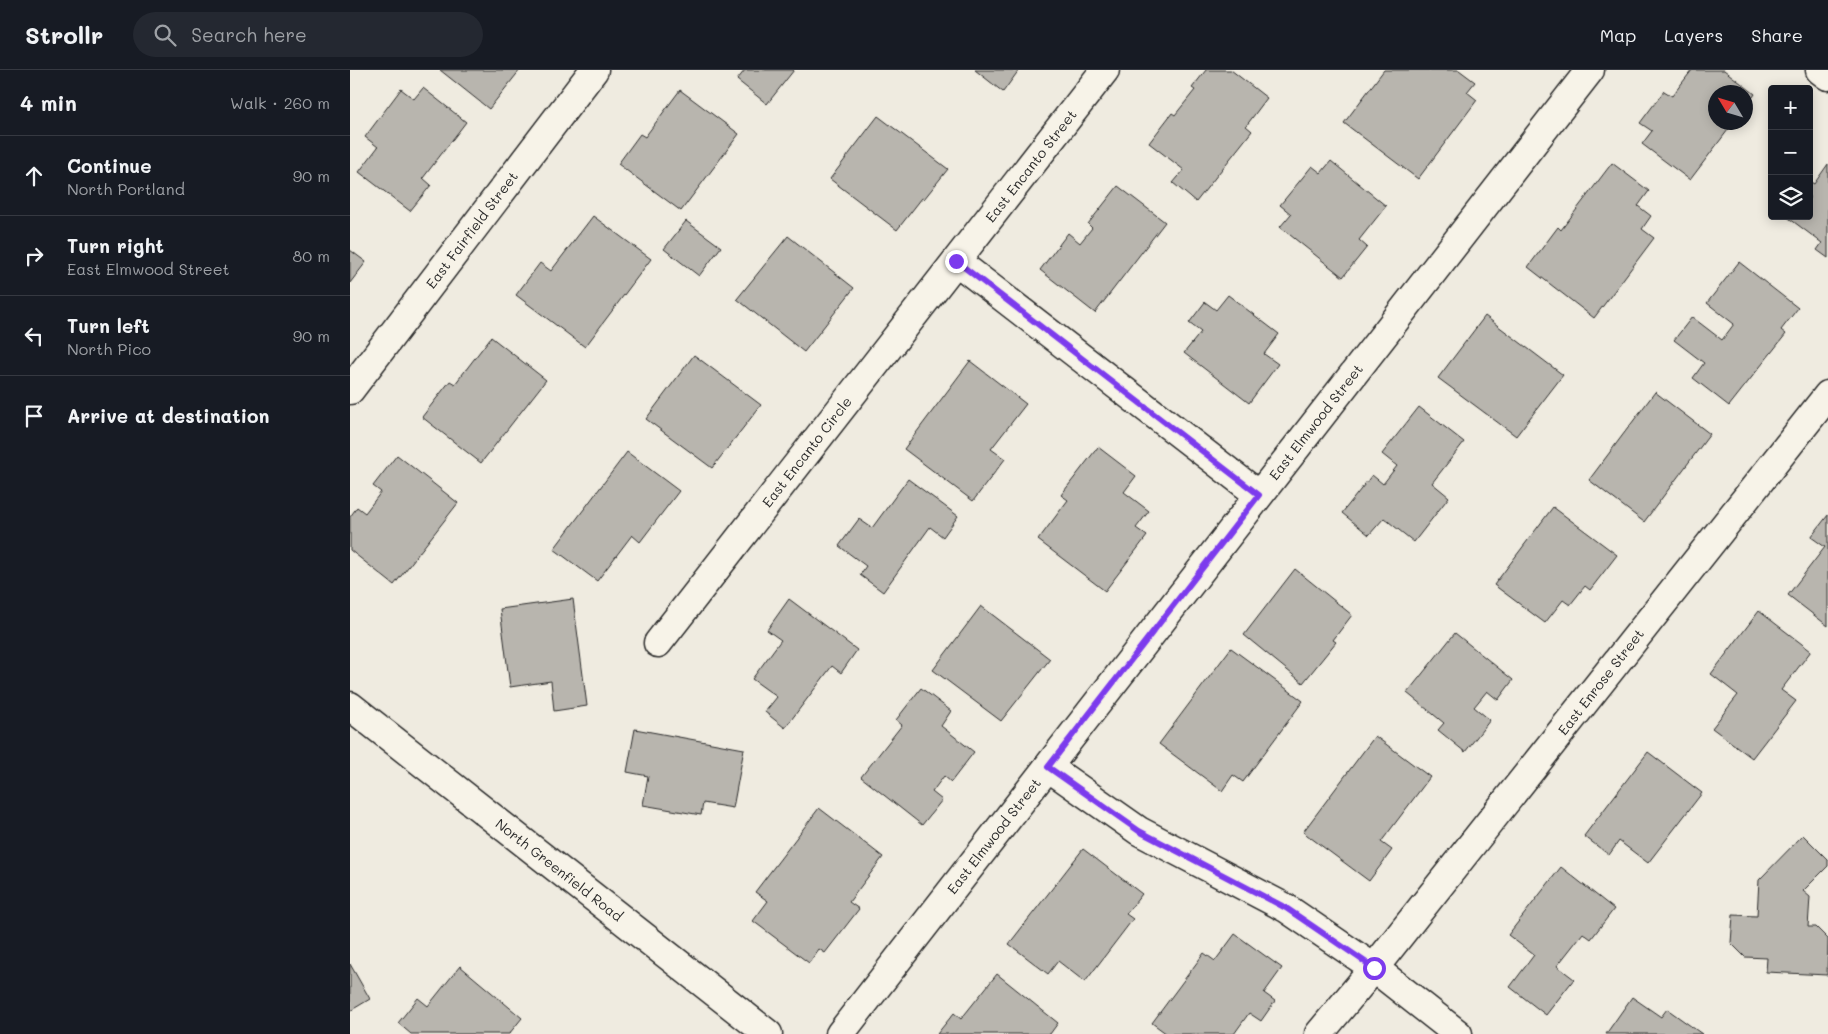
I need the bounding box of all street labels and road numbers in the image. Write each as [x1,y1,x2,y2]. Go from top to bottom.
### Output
street label: East Encanto Street [981,105,1081,226]
street label: East Fairfield Street [421,167,522,292]
street label: East Elmwood Street [1264,360,1367,484]
street label: East Encanto Circle [757,393,856,511]
street label: East Enrose Street [1553,625,1648,739]
street label: East Elmwood Street [942,774,1045,898]
street label: North Greenfield Road [492,814,627,925]

